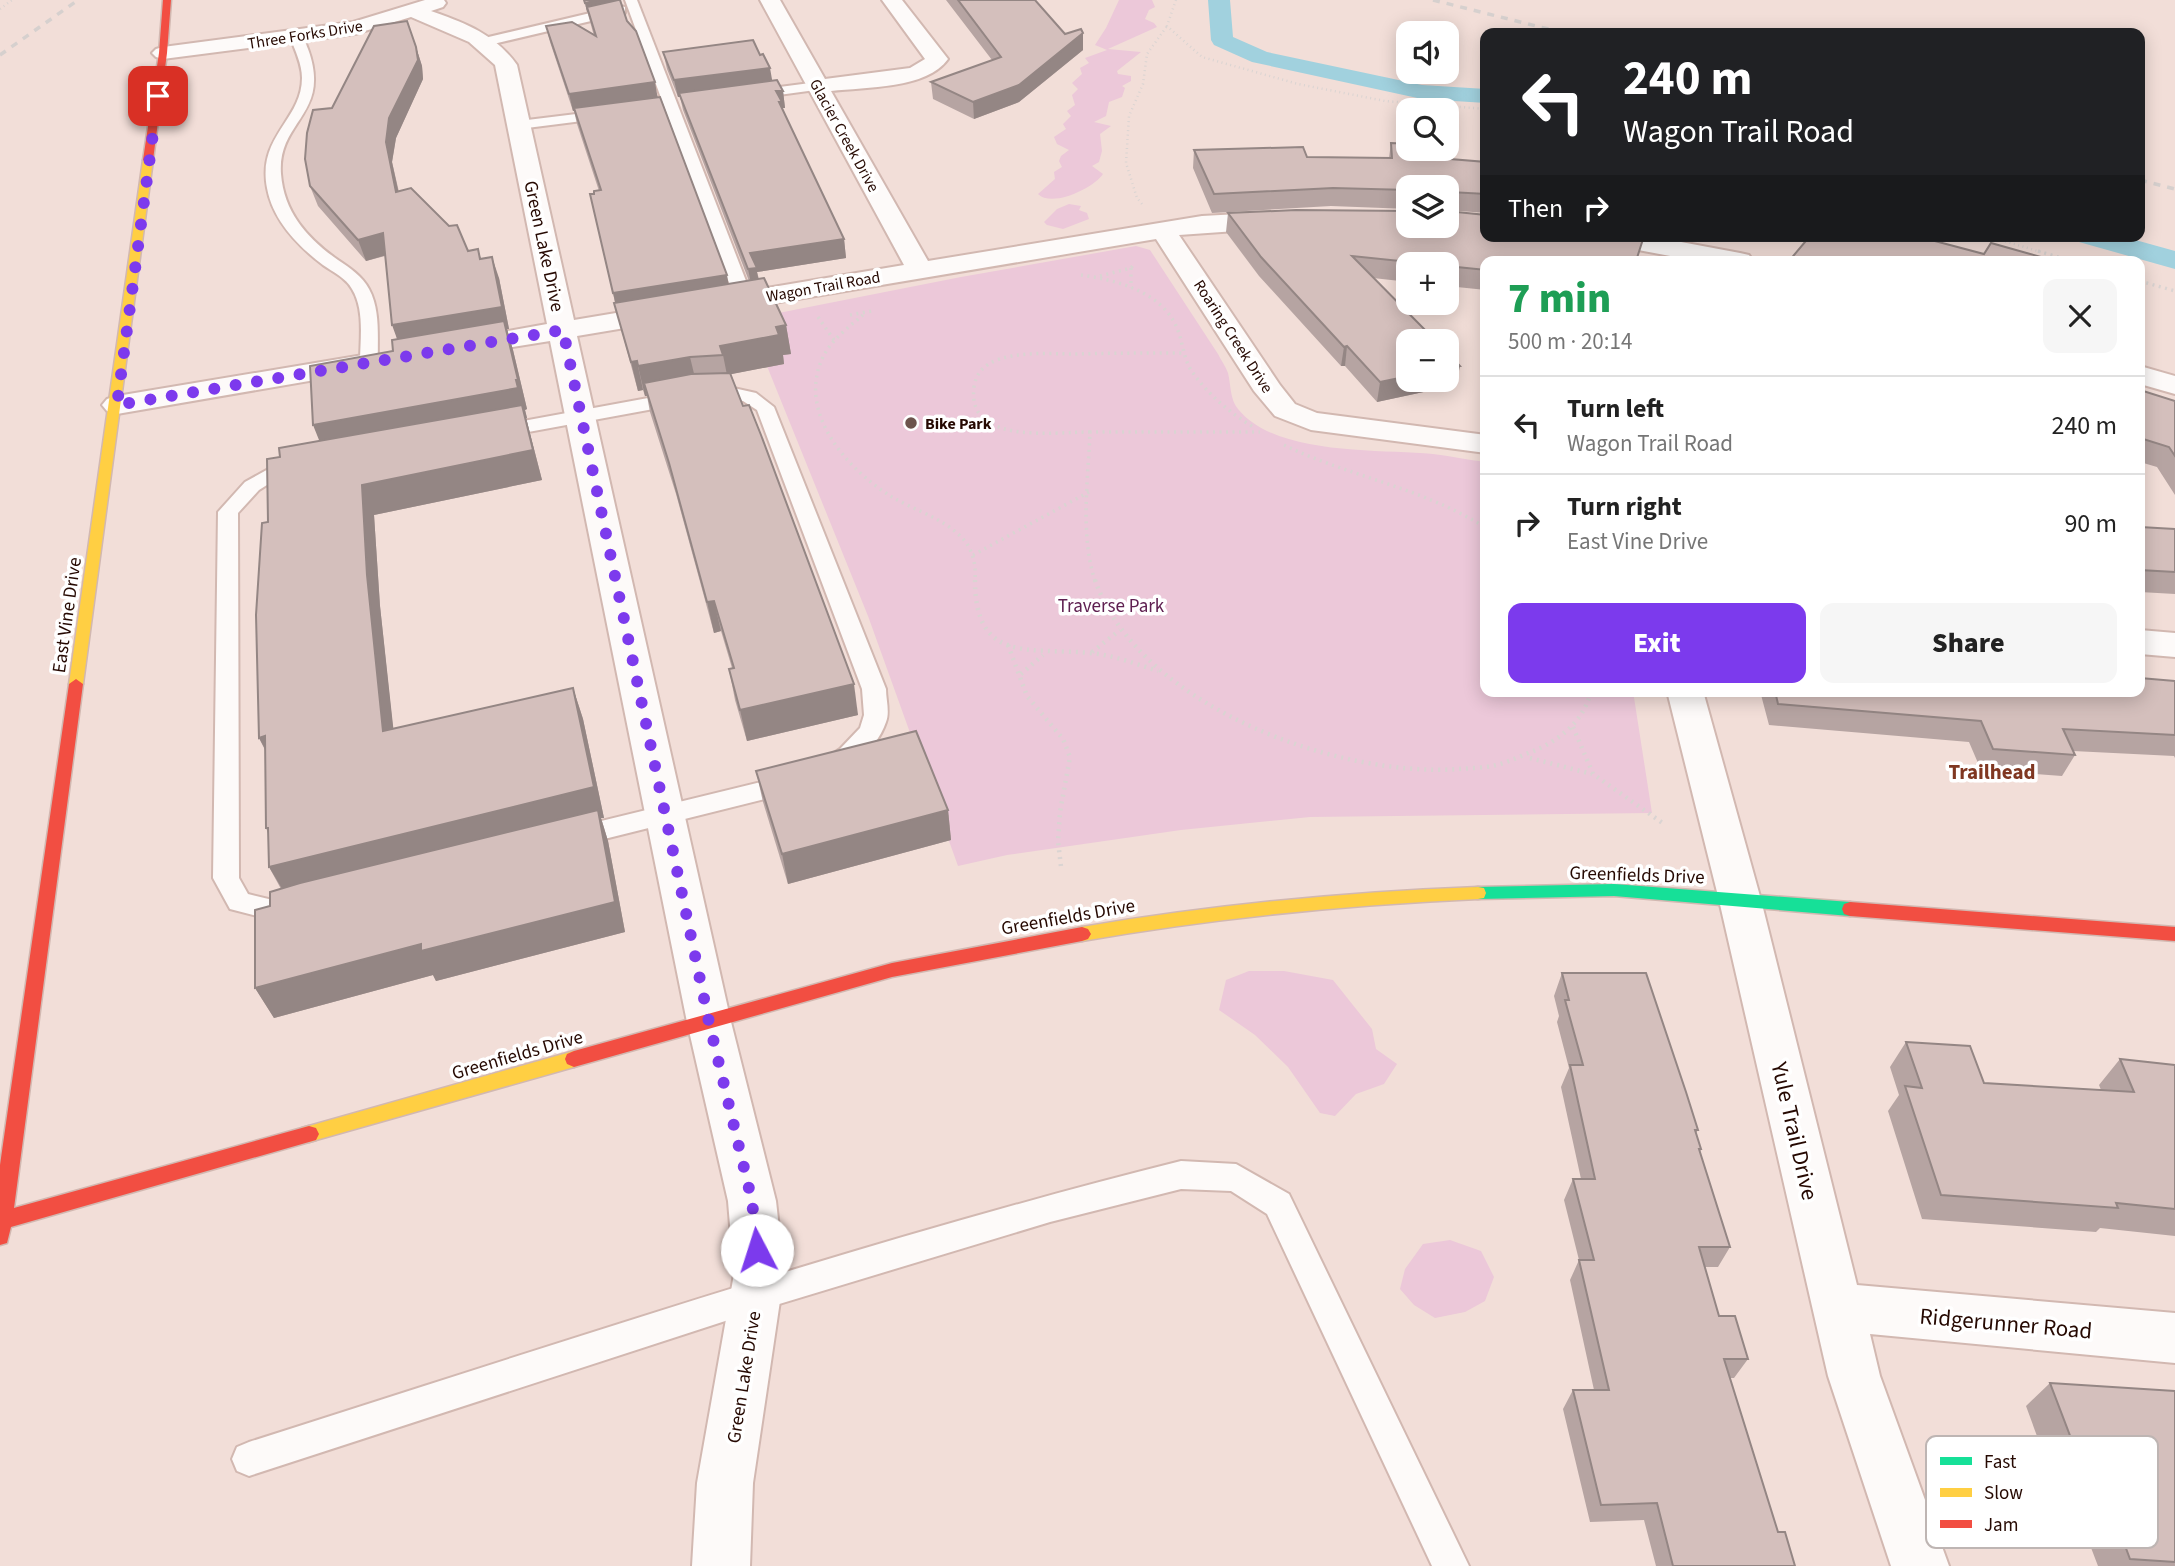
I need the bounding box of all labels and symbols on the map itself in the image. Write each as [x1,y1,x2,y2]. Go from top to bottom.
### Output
street label: Three Forks Drive [246,15,364,55]
pin [128,66,188,126]
street label: Glacier Creek Drive [804,75,884,196]
street label: Green Lake Drive [516,178,571,314]
street label: Wagon Trail Road [764,266,882,308]
street label: Roaring Creek Drive [1188,276,1278,398]
place label: Bike Park [925,413,992,435]
marker: Bike Park [903,415,919,431]
street label: East Vine Drive [46,556,89,675]
park label: Traverse Park [1058,593,1165,620]
district label: Trailhead [1948,757,2036,787]
street label: Greenfields Drive [1569,860,1705,891]
street label: Greenfields Drive [999,892,1137,943]
street label: Greenfields Drive [449,1024,586,1087]
street label: Yule Trail Drive [1762,1058,1826,1203]
position arrow [720,1213,794,1287]
street label: Ridgerunner Road [1918,1300,2094,1347]
street label: Green Lake Drive [721,1309,768,1445]
legend [1926,1436,2158,1548]
text: Fast [1984,1449,2017,1476]
text: Slow [1984,1480,2023,1507]
text: Jam [1984,1512,2018,1539]

